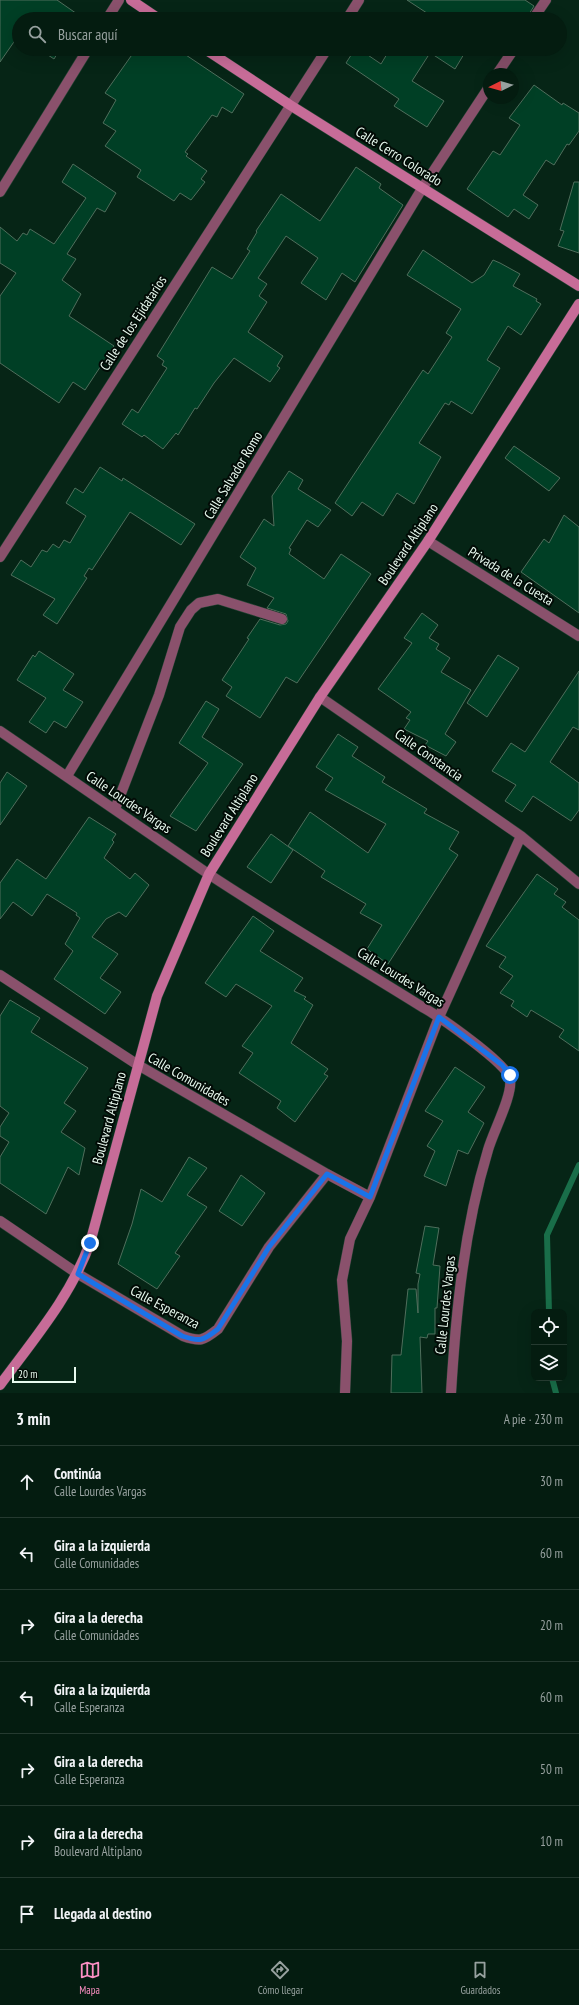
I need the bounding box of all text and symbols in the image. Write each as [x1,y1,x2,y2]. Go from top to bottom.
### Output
search box [12,12,567,56]
icon: search [26,23,48,45]
text: Buscar aquí [58,25,118,44]
north arrow [483,68,519,104]
street label: Calle Cerro Colorado [352,122,446,190]
street label: Calle de los Ejidatarios [96,272,171,374]
street label: Calle Salvador Romo [200,428,266,522]
street label: Boulevard Altiplano [374,500,442,588]
street label: Privada de la Cuesta [465,543,557,609]
street label: Calle Constancia [391,725,467,785]
street label: Calle Lourdes Vargas [83,767,175,837]
street label: Boulevard Altiplano [196,770,262,860]
street label: Calle Lourdes Vargas [354,943,448,1011]
street label: Calle Comunidades [145,1048,233,1110]
route start [501,1066,519,1084]
street label: Boulevard Altiplano [88,1070,130,1166]
route end [81,1234,99,1252]
street label: Calle Lourdes Vargas [431,1254,459,1355]
street label: Calle Esperanza [127,1281,203,1333]
map controls [531,1309,567,1381]
button: locate [531,1309,567,1345]
button: layers [531,1345,567,1381]
scale bar [12,1365,76,1384]
text: 20 m [18,1367,37,1381]
text: 3 min [16,1408,50,1430]
text: A pie · 230 m [504,1411,563,1428]
text: Continúa [54,1464,101,1483]
icon: ahead [16,1471,38,1493]
text: 30 m [540,1473,563,1490]
text: Calle Lourdes Vargas [54,1483,146,1500]
text: Gira a la izquierda [54,1536,150,1555]
icon: left [16,1543,38,1565]
text: 60 m [540,1545,563,1562]
text: Calle Comunidades [54,1555,139,1572]
text: Gira a la derecha [54,1608,143,1627]
icon: right [16,1615,38,1637]
text: 20 m [540,1617,563,1634]
text: Calle Comunidades [54,1627,139,1644]
text: Gira a la izquierda [54,1680,150,1699]
icon: left [16,1687,38,1709]
text: 60 m [540,1689,563,1706]
text: Calle Esperanza [54,1699,125,1716]
text: Gira a la derecha [54,1752,143,1771]
icon: right [16,1759,38,1781]
text: 50 m [540,1761,563,1778]
text: Calle Esperanza [54,1771,125,1788]
text: Gira a la derecha [54,1824,143,1843]
icon: right [16,1831,38,1853]
text: 10 m [540,1833,563,1850]
text: Boulevard Altiplano [54,1843,142,1860]
icon: arrive [16,1903,38,1925]
text: Llegada al destino [54,1904,152,1923]
tab: Mapa [79,1959,101,1997]
tab: Cómo llegar [258,1959,303,1997]
tab: Guardados [460,1959,500,1997]

